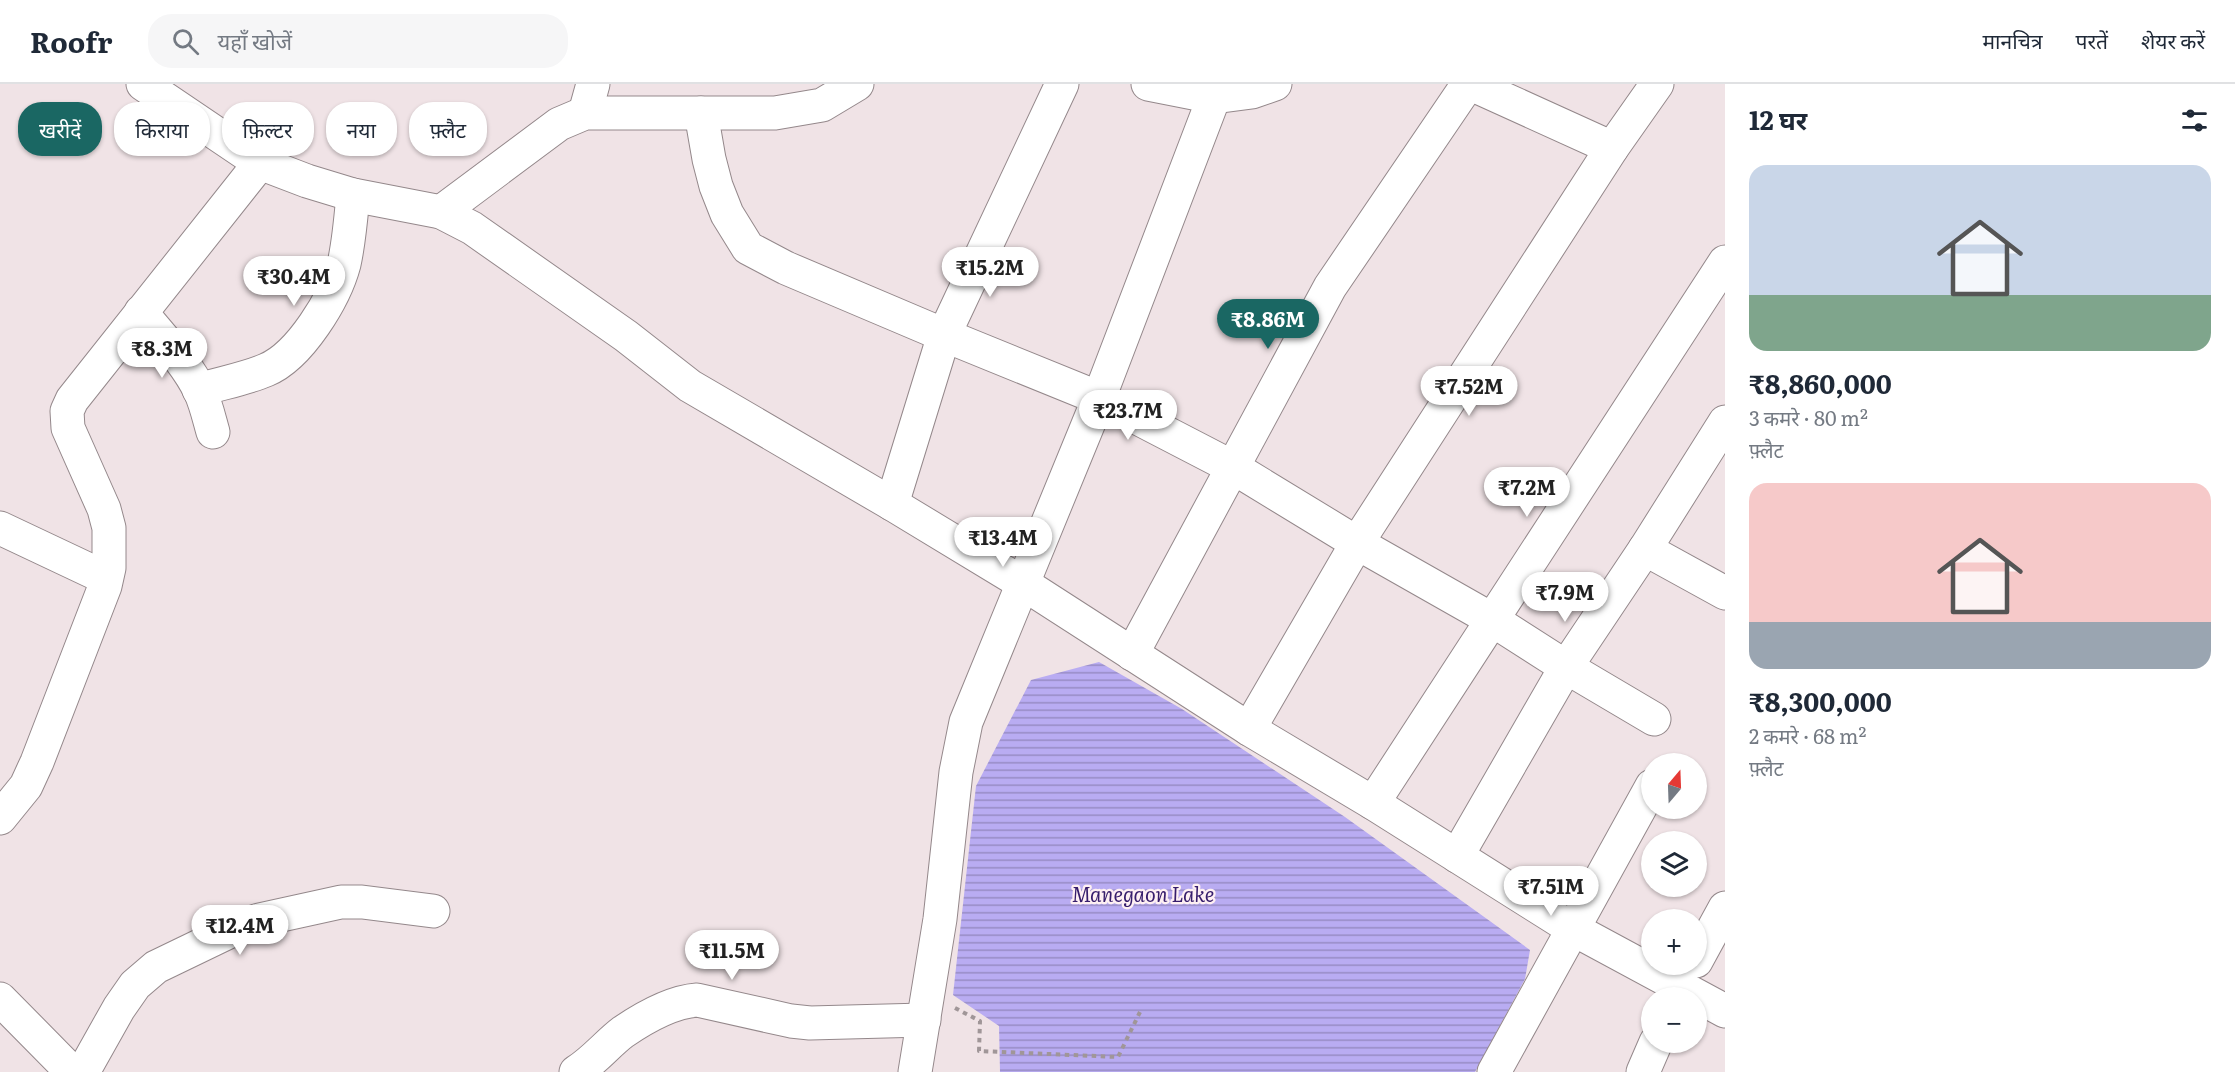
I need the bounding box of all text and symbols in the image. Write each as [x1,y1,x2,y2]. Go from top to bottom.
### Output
search box [148,14,568,68]
text: Roofr [30,20,112,62]
text: यहाँ खोजें [217,24,292,57]
text: मानचित्र [1983,24,2043,55]
text: परतें [2076,24,2108,55]
text: शेयर करें [2141,24,2205,55]
icon: search [169,25,202,58]
text: 12 घर [1749,99,1807,138]
chip: खरीदें [18,102,102,156]
chip: किराया [114,102,210,156]
chip: फ़िल्टर [222,102,314,156]
chip: नया [326,102,397,156]
chip: फ़्लैट [409,102,487,156]
icon: filters [2178,104,2211,137]
icon: home [1926,204,2034,312]
pin: ₹15.2M [941,247,1039,298]
text: ₹15.2M [956,251,1024,281]
pin: ₹30.4M [245,256,343,307]
text: ₹30.4M [257,260,331,290]
pin: ₹8.86M [1219,299,1317,350]
text: ₹8.86M [1231,303,1305,333]
pin: ₹8.3M [120,328,204,379]
text: ₹8.3M [131,332,193,362]
text: ₹8,860,000 [1749,363,1892,402]
pin: ₹7.52M [1420,366,1518,417]
text: ₹7.52M [1435,370,1503,400]
pin: ₹23.7M [1079,390,1177,441]
text: ₹23.7M [1093,394,1163,424]
text: 3 कमरे · 80 m² [1749,402,1868,432]
text: फ़्लैट [1749,434,1784,464]
pin: ₹7.2M [1485,467,1569,518]
text: ₹7.2M [1498,471,1556,501]
pin: ₹13.4M [954,517,1052,568]
text: ₹13.4M [968,521,1038,551]
icon: home [1926,522,2034,630]
pin: ₹7.9M [1523,572,1607,623]
text: ₹7.9M [1536,576,1594,606]
text: ₹8,300,000 [1749,681,1892,720]
text: 2 कमरे · 68 m² [1749,720,1866,750]
text: फ़्लैट [1749,752,1784,782]
north arrow [1641,753,1707,819]
map controls [1641,753,1707,1053]
button: layers [1641,831,1707,897]
pin: ₹7.51M [1502,866,1600,917]
text: ₹7.51M [1518,870,1584,900]
water label: Manegaon Lake [1072,878,1214,908]
pin: ₹12.4M [191,905,289,956]
text: ₹12.4M [205,909,275,939]
button: + [1641,909,1707,975]
pin: ₹11.5M [683,930,781,981]
text: ₹11.5M [699,934,765,964]
button: − [1641,987,1707,1053]

